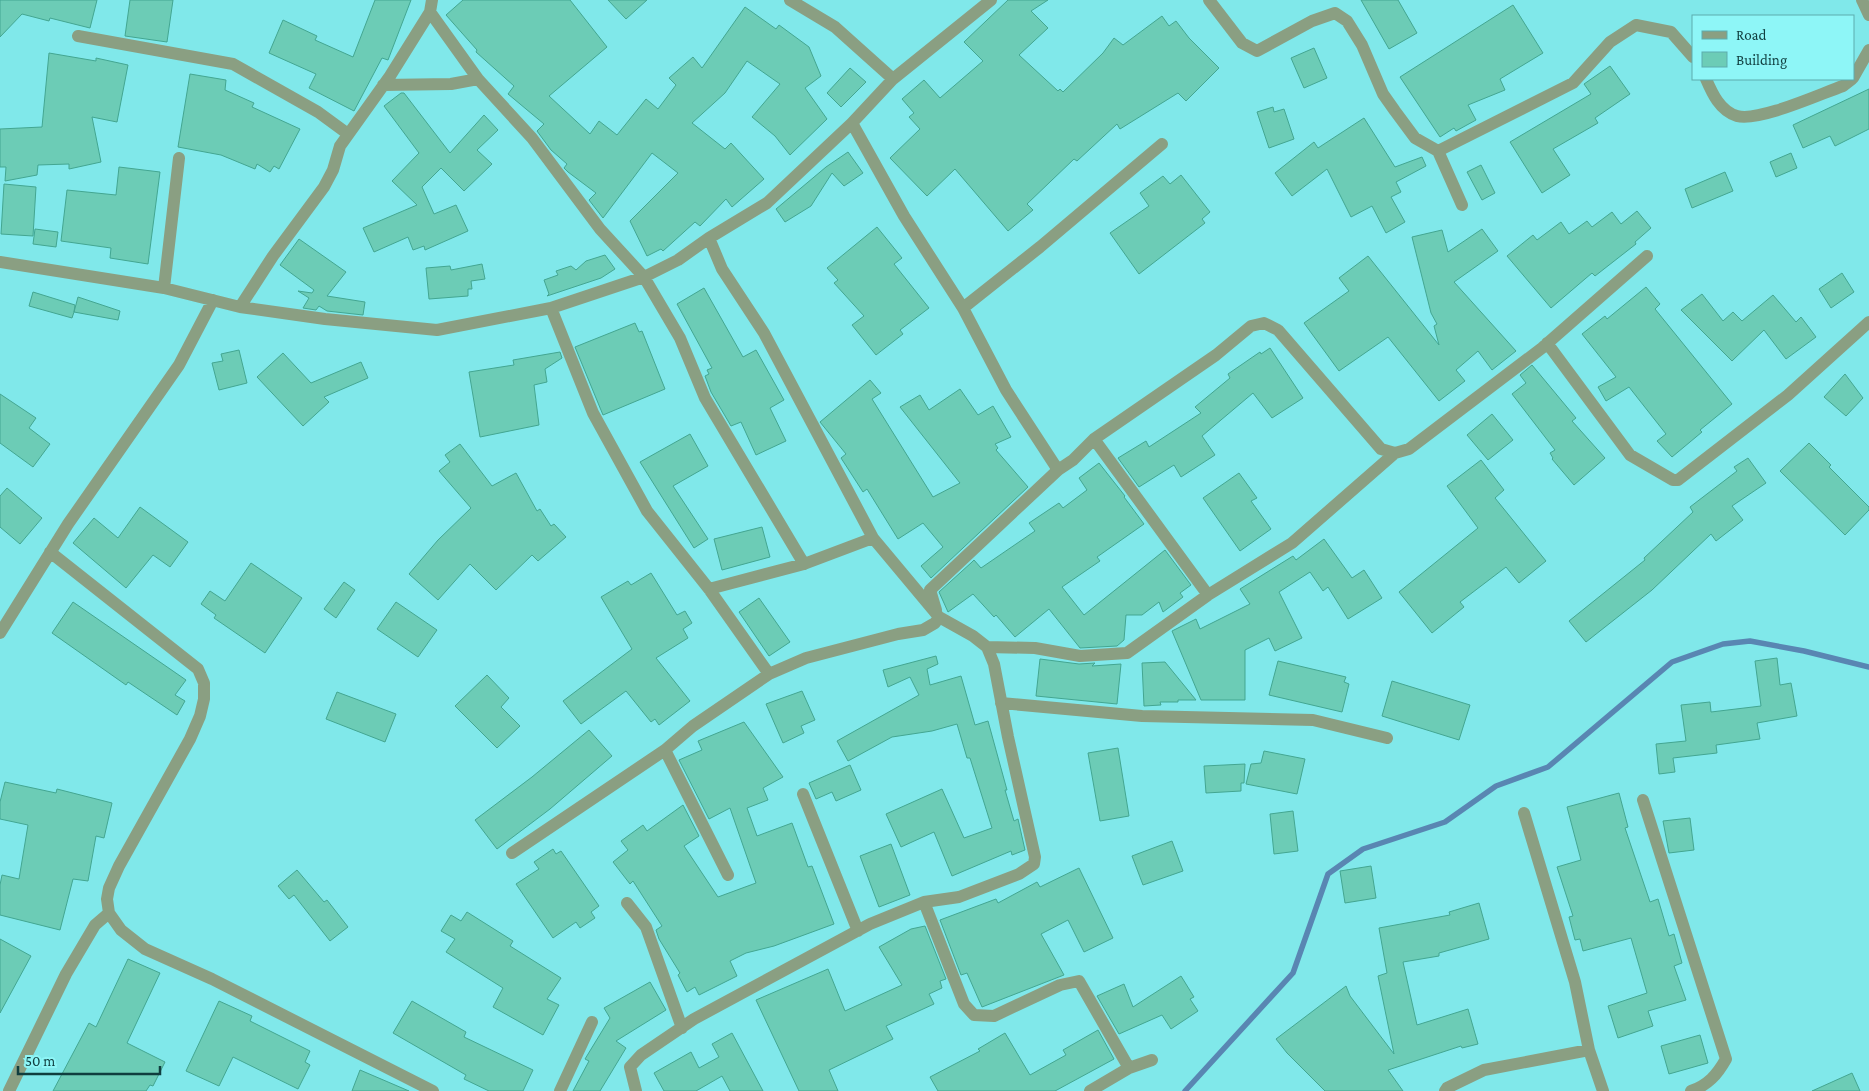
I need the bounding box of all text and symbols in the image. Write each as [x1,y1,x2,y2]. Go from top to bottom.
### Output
legend [1692,15,1854,80]
text: Road [1736,27,1767,43]
text: Building [1736,52,1787,69]
scale bar [18,1044,160,1076]
text: 50 m [25,1053,55,1069]

